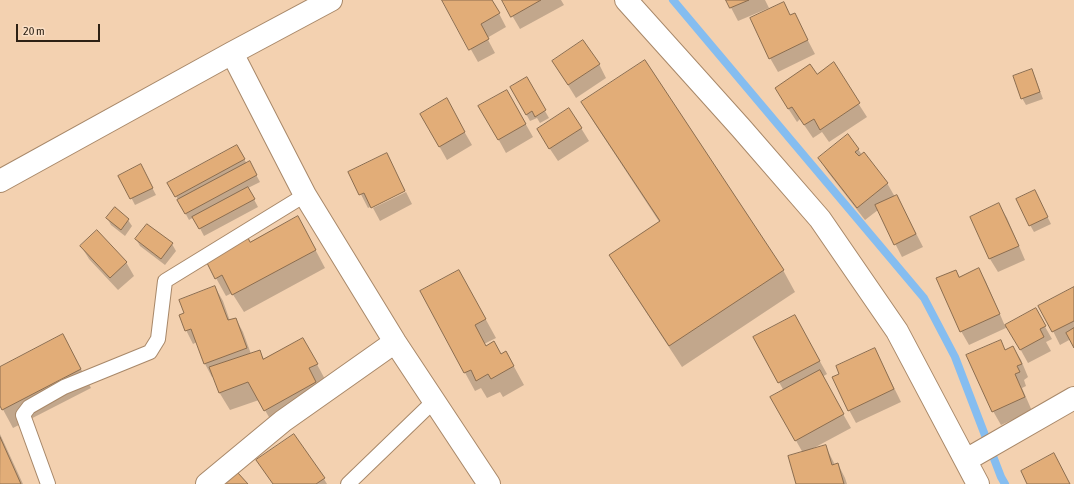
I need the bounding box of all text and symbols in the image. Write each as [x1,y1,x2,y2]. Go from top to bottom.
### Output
scale bar [18,16,102,42]
text: 20 m [23,24,45,38]

